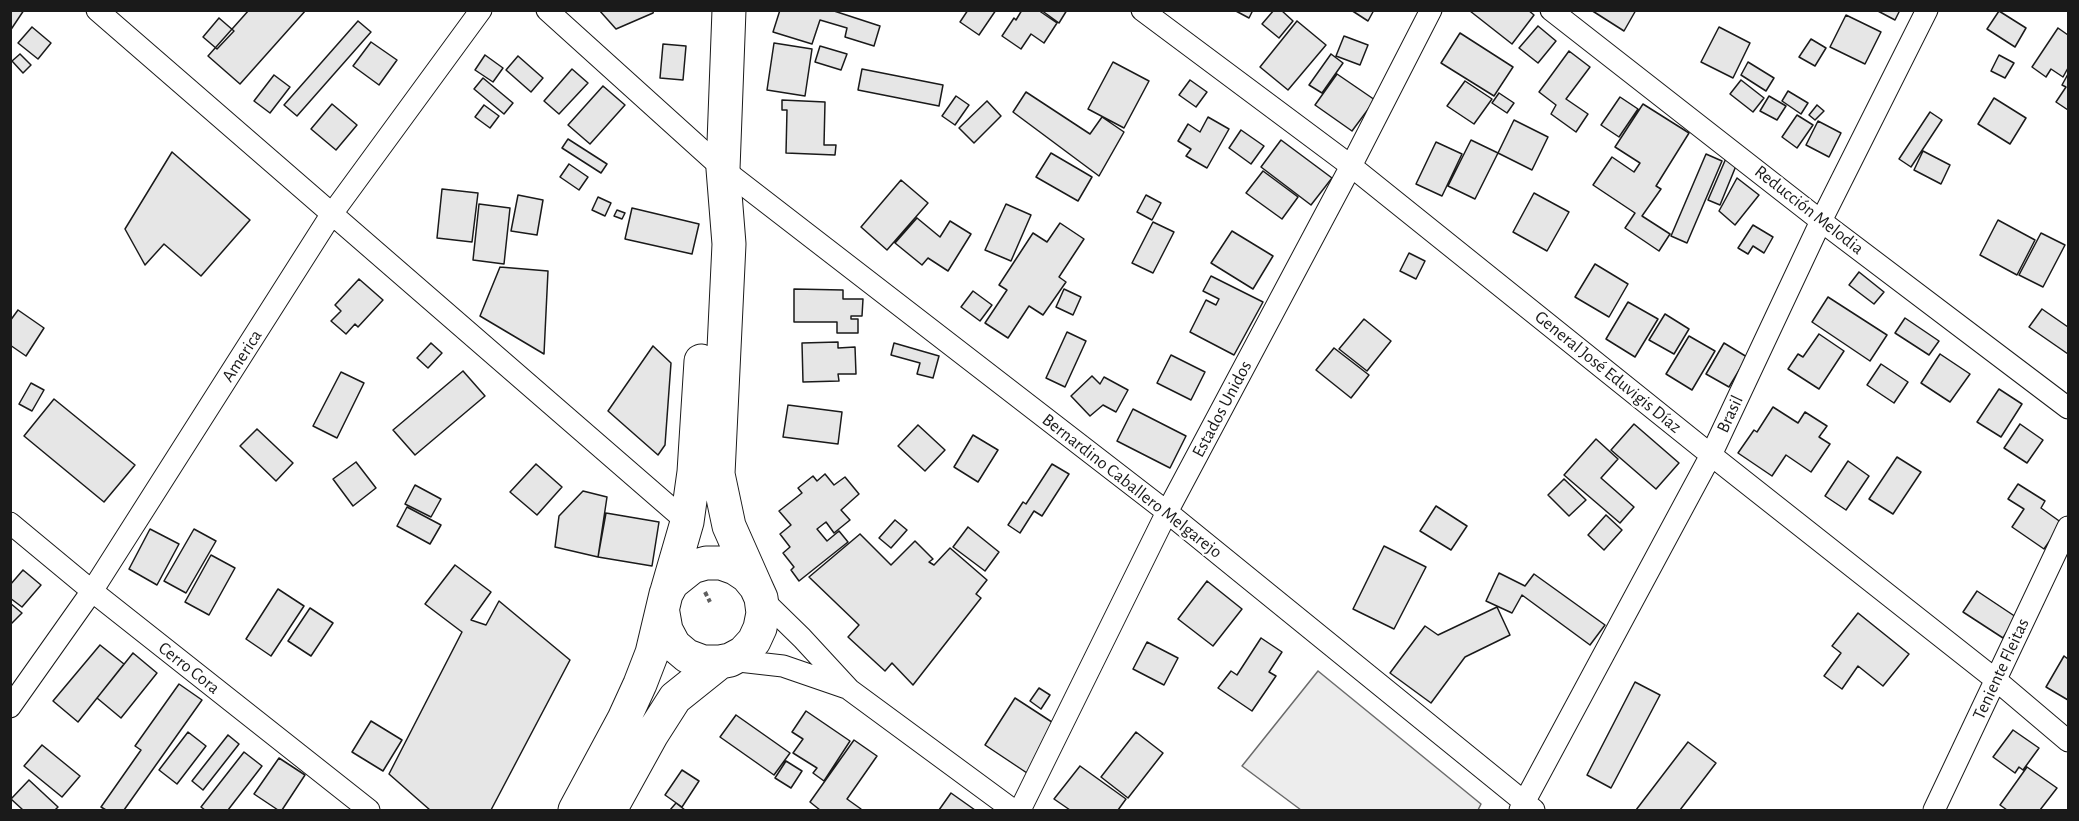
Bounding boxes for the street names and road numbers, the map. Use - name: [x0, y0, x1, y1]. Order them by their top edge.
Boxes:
- street label: Reducción Melodia: [1750, 161, 1868, 259]
- street label: General José Eduvigis Díaz: [1530, 306, 1686, 438]
- street label: America: [217, 326, 267, 386]
- street label: Estados Unidos: [1187, 357, 1257, 461]
- street label: Brasil: [1712, 392, 1748, 436]
- street label: Bernardino Caballero Melgarejo: [1038, 409, 1226, 563]
- street label: Teniente Fleitas: [1968, 615, 2034, 723]
- street label: Cerro Cora: [154, 637, 224, 699]

